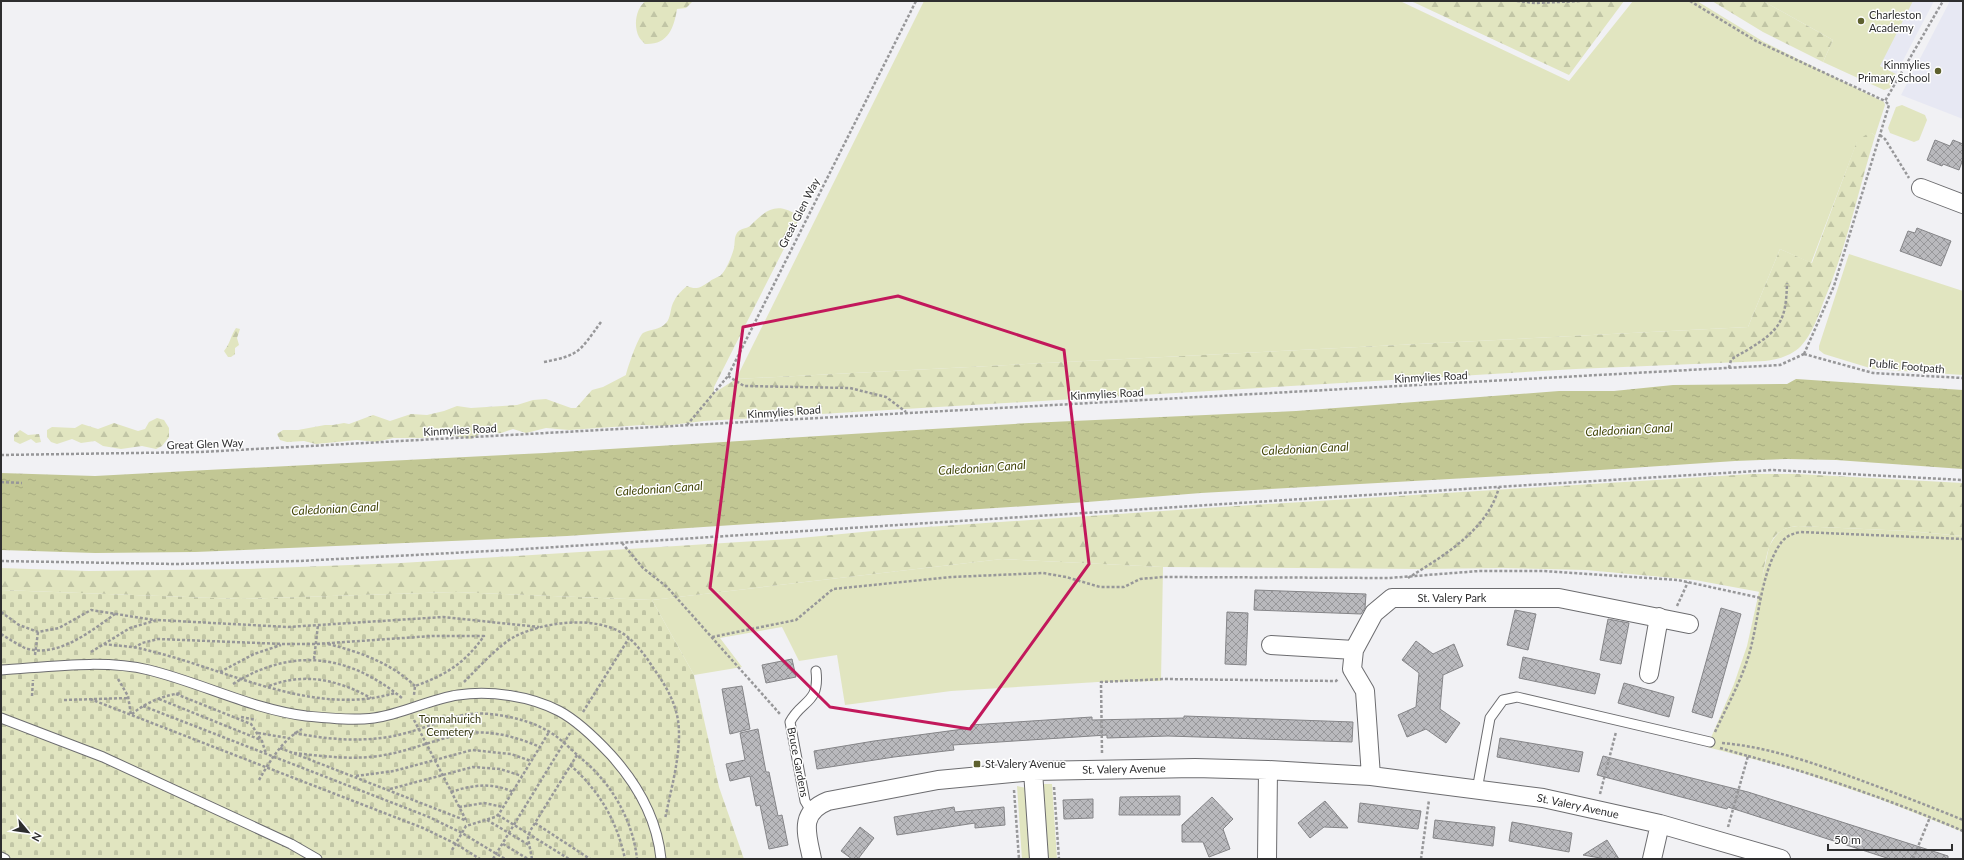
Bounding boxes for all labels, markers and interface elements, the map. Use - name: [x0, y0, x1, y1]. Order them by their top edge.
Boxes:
- place label: Charleston Academy: [1869, 8, 1921, 34]
- marker: Charleston Academy: [1856, 16, 1866, 26]
- place label: Kinmylies Primary School: [1858, 58, 1930, 84]
- marker: Kinmylies Primary School: [1933, 66, 1943, 76]
- street label: Great Glen Way: [775, 175, 822, 250]
- street label: Public Footpath: [1869, 356, 1945, 375]
- street label: Kinmylies Road: [1394, 368, 1468, 385]
- street label: Kinmylies Road: [1070, 385, 1144, 402]
- street label: Kinmylies Road: [747, 402, 821, 421]
- water label: Caledonian Canal: [1585, 420, 1673, 439]
- street label: Kinmylies Road: [423, 421, 497, 438]
- street label: Great Glen Way: [166, 436, 244, 451]
- water label: Caledonian Canal: [1261, 439, 1349, 458]
- water label: Caledonian Canal: [938, 457, 1027, 478]
- water label: Caledonian Canal: [615, 478, 704, 499]
- water label: Caledonian Canal: [291, 499, 379, 518]
- street label: St. Valery Park: [1418, 591, 1487, 604]
- park label: Tomnahurich Cemetery: [419, 712, 481, 738]
- street label: Bruce Gardens: [785, 726, 812, 798]
- place label: St Valery Avenue: [985, 757, 1066, 770]
- marker: St Valery Avenue: [972, 759, 982, 769]
- street label: St. Valery Avenue: [1082, 761, 1166, 776]
- street label: St. Valery Avenue: [1536, 790, 1620, 821]
- north arrow: [8, 812, 48, 852]
- scale bar: [1828, 826, 1952, 852]
- text: N: [29, 830, 45, 844]
- text: 50 m: [1834, 832, 1861, 847]

